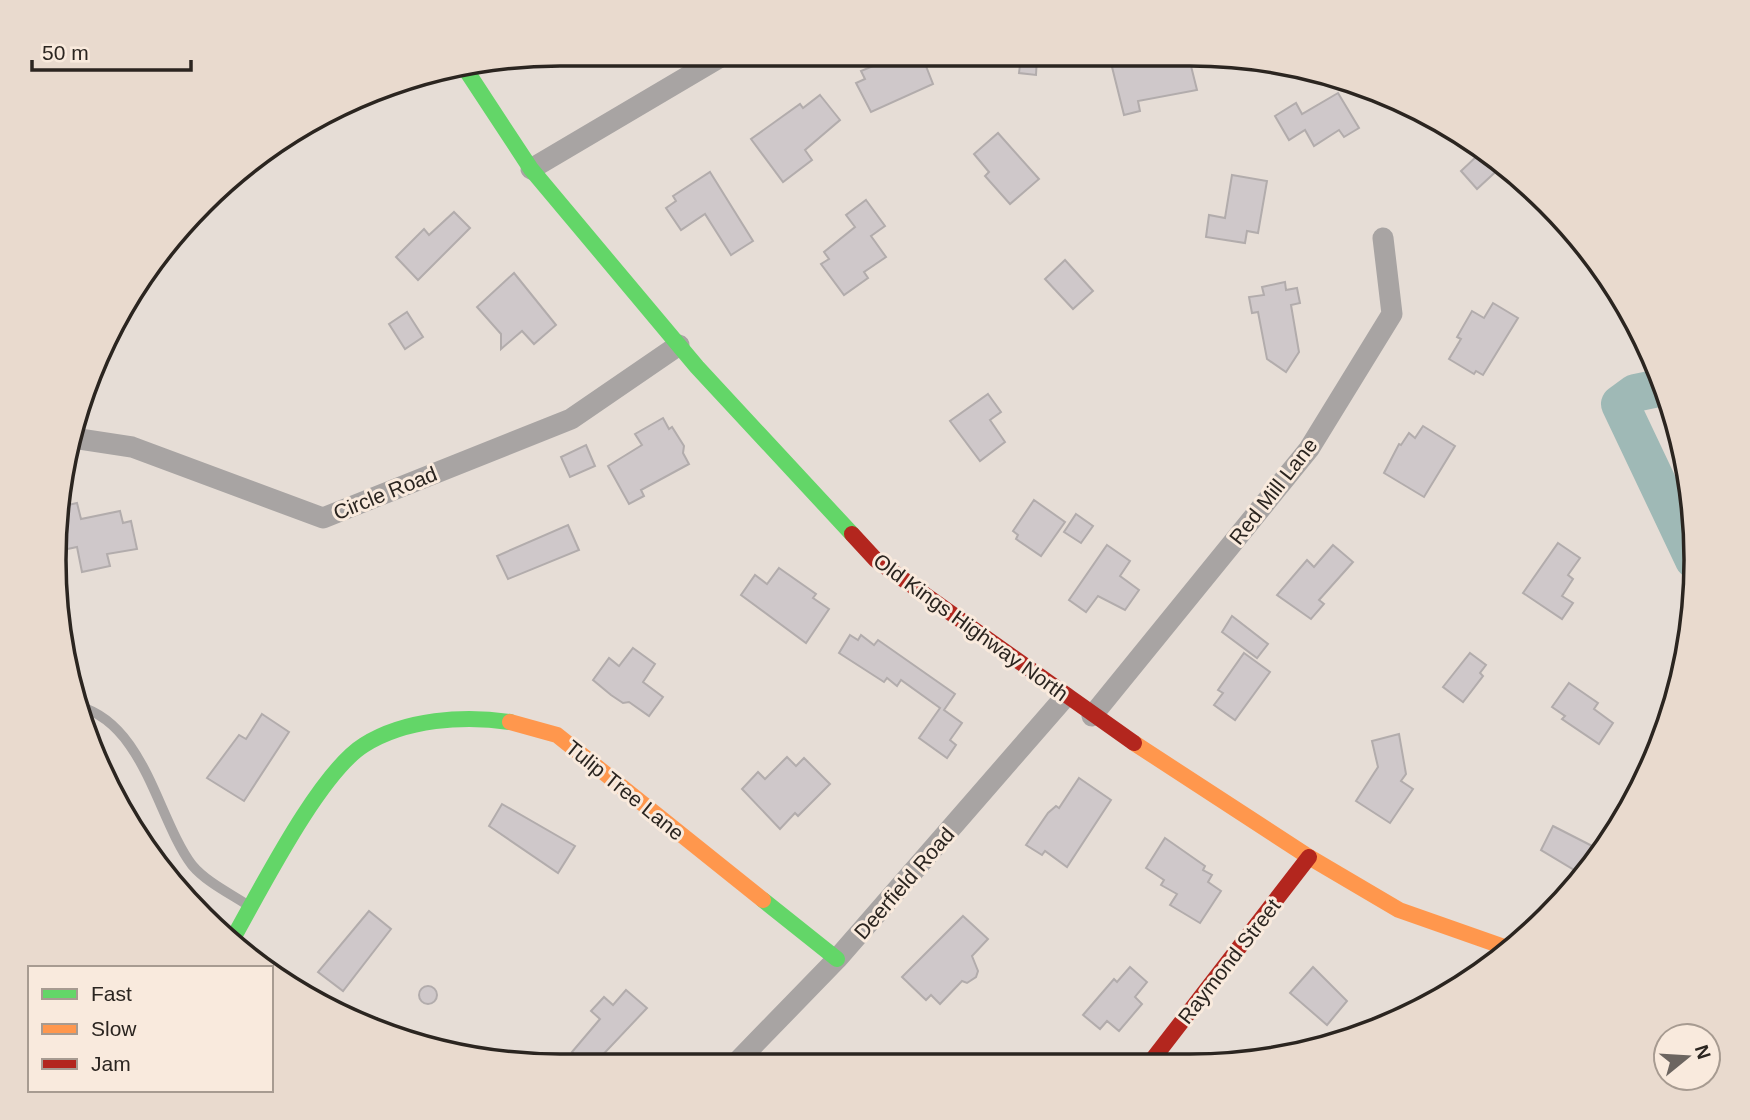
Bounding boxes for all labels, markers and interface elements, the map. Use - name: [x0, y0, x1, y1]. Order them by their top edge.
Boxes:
- scale bar: [32, 28, 191, 72]
- text: 50 m: [42, 41, 89, 64]
- street label: Red Mill Lane: [1224, 433, 1322, 549]
- street label: Circle Road: [330, 462, 440, 524]
- street label: Old Kings Highway North: [869, 549, 1073, 705]
- street label: Tulip Tree Lane: [561, 735, 689, 845]
- street label: Deerfield Road: [849, 823, 959, 943]
- street label: Raymond Street: [1173, 894, 1285, 1028]
- legend: [28, 966, 273, 1092]
- text: Fast: [91, 982, 132, 1005]
- text: Slow: [91, 1017, 137, 1040]
- north arrow: [1652, 1022, 1722, 1092]
- text: N: [1691, 1042, 1715, 1062]
- text: Jam: [91, 1052, 131, 1075]

